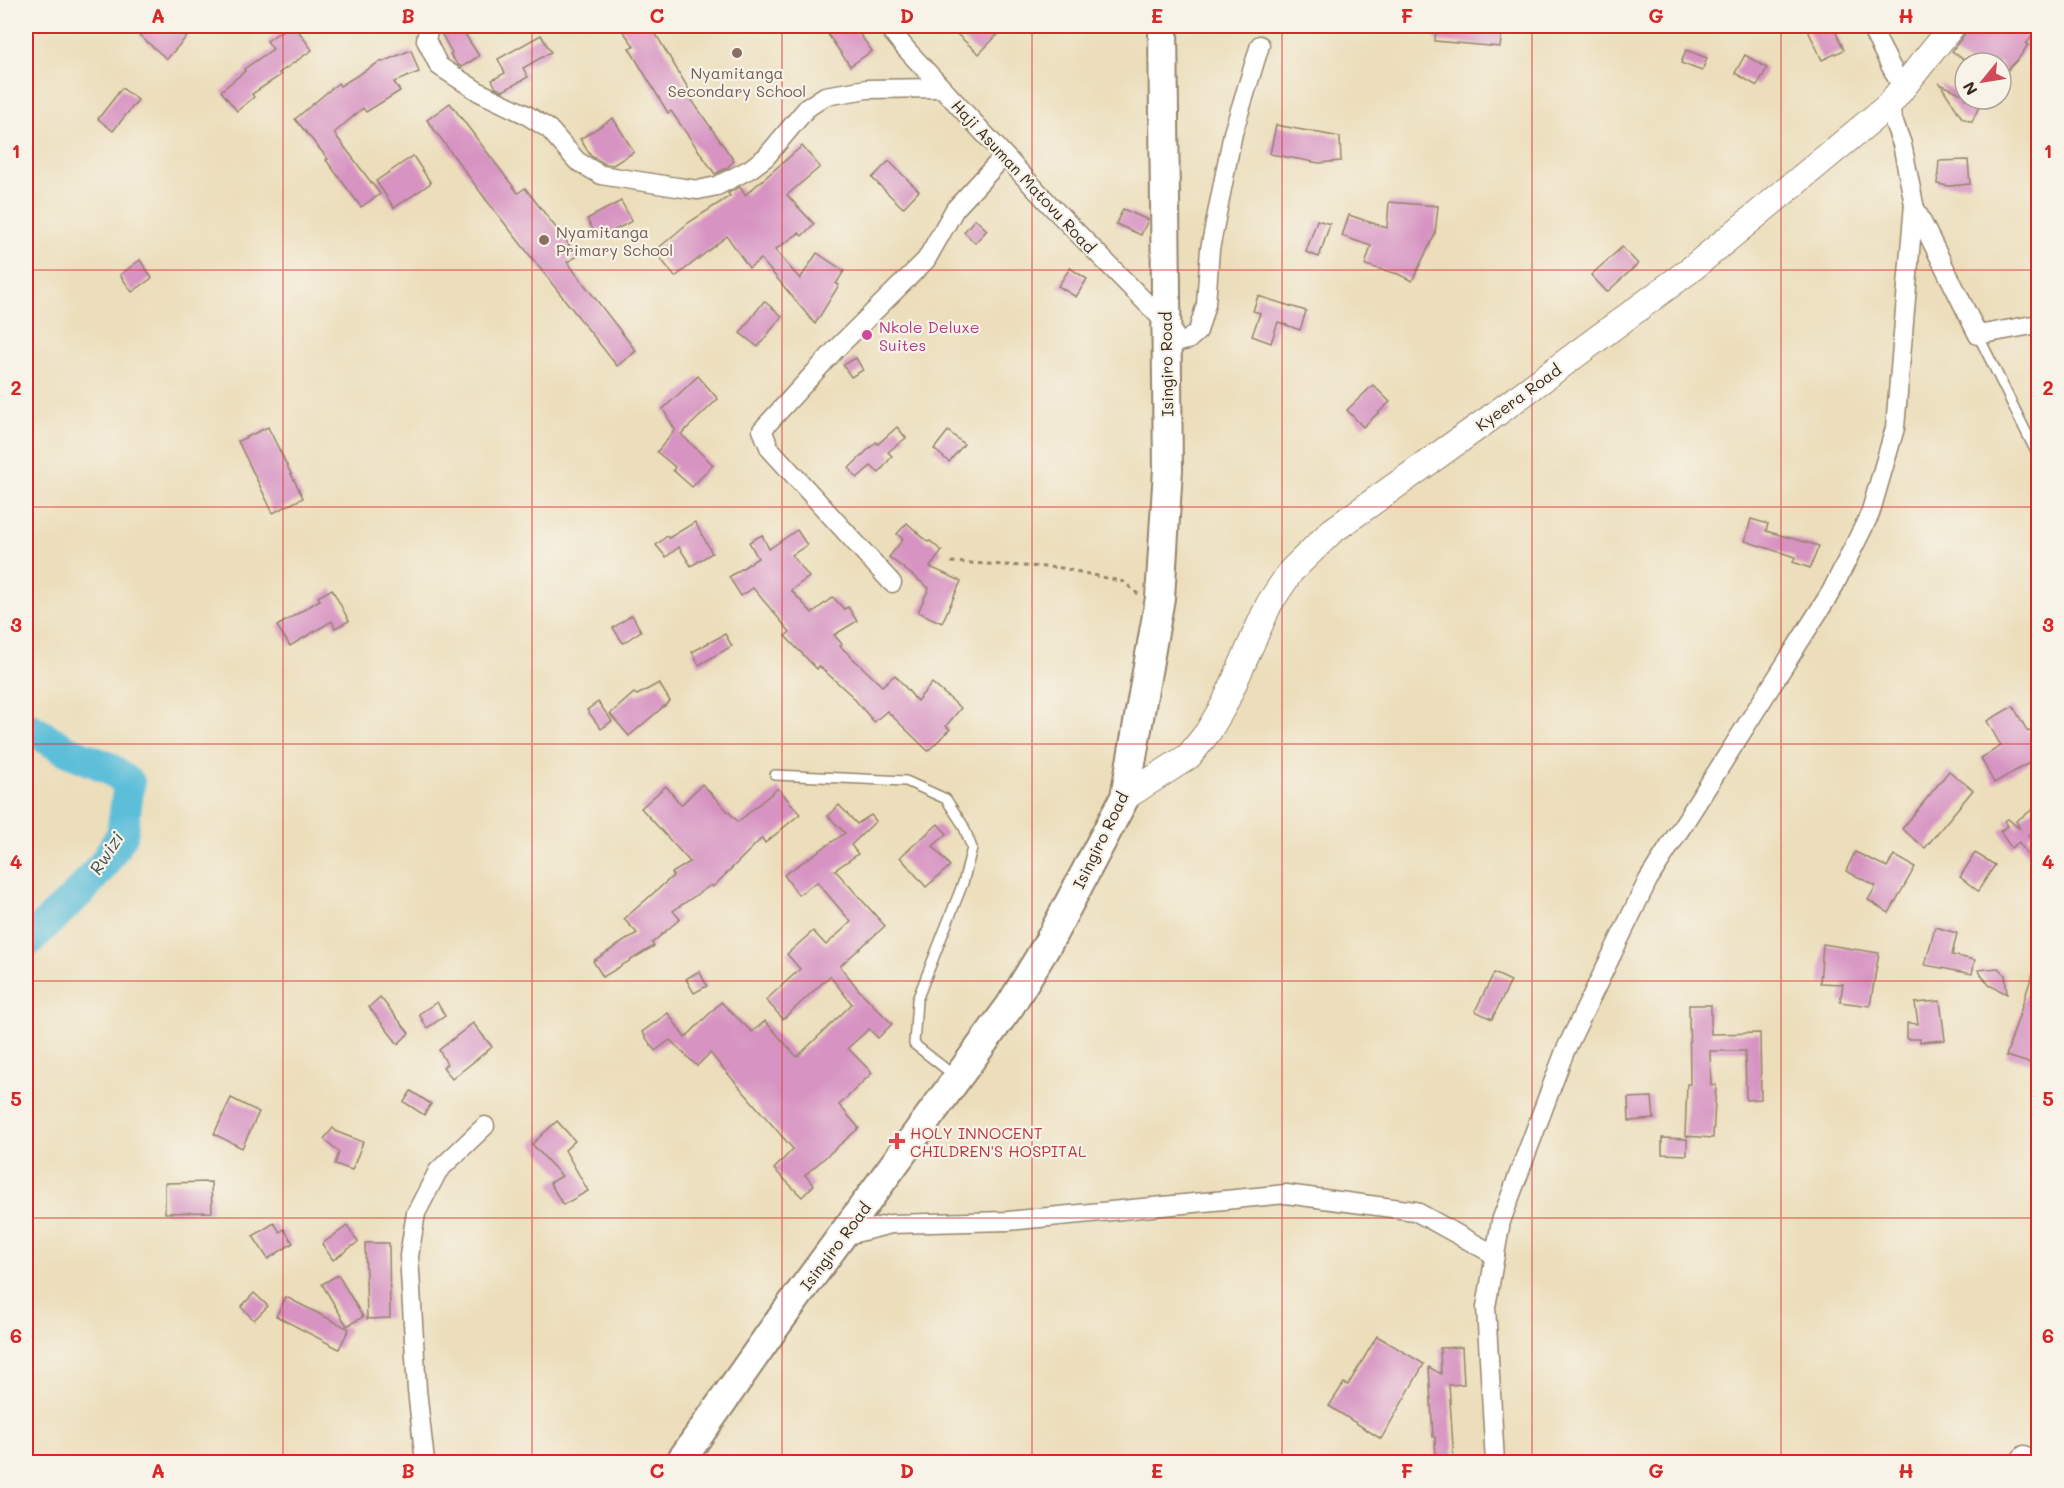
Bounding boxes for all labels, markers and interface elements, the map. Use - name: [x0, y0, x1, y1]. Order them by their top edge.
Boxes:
- text: A: [151, 2, 165, 28]
- text: B: [401, 2, 415, 28]
- text: C: [650, 2, 665, 28]
- text: D: [900, 2, 914, 28]
- text: E: [1151, 2, 1163, 28]
- text: F: [1401, 2, 1414, 28]
- text: G: [1648, 2, 1664, 28]
- text: H: [1898, 2, 1914, 28]
- marker: Nyamitanga Secondary School: [730, 46, 744, 60]
- north arrow: [1953, 51, 2013, 111]
- place label: Nyamitanga Secondary School: [668, 62, 806, 101]
- text: N: [1957, 78, 1982, 99]
- street label: Haji Asuman Matovu Road: [947, 95, 1101, 257]
- text: 1: [12, 137, 20, 163]
- text: 1: [2044, 137, 2052, 163]
- place label: Nyamitanga Primary School: [556, 221, 673, 260]
- marker: Nyamitanga Primary School: [537, 233, 551, 247]
- street label: Isingiro Road: [1155, 311, 1177, 417]
- place label: Nkole Deluxe Suites: [879, 316, 980, 355]
- marker: Nkole Deluxe Suites: [860, 328, 874, 342]
- street label: Kyeera Road: [1471, 359, 1565, 435]
- text: 2: [10, 374, 22, 400]
- text: 2: [2042, 374, 2054, 400]
- text: 3: [10, 611, 22, 637]
- text: 3: [2042, 611, 2054, 637]
- street label: Isingiro Road: [1068, 788, 1132, 892]
- water label: Rwizi: [83, 827, 129, 879]
- text: 4: [10, 848, 23, 874]
- text: 4: [2042, 848, 2055, 874]
- text: 5: [10, 1085, 22, 1111]
- text: 5: [2042, 1085, 2054, 1111]
- place label: HOLY INNOCENT CHILDREN'S HOSPITAL: [910, 1122, 1087, 1161]
- marker: HOLY INNOCENT CHILDREN'S HOSPITAL: [888, 1132, 906, 1150]
- street label: Isingiro Road: [795, 1198, 875, 1294]
- text: 6: [10, 1322, 22, 1348]
- text: 6: [2042, 1322, 2054, 1348]
- text: A: [151, 1457, 165, 1483]
- text: B: [401, 1457, 415, 1483]
- text: C: [650, 1457, 665, 1483]
- text: D: [900, 1457, 914, 1483]
- text: E: [1151, 1457, 1163, 1483]
- text: F: [1401, 1457, 1414, 1483]
- text: G: [1648, 1457, 1664, 1483]
- text: H: [1898, 1457, 1914, 1483]

